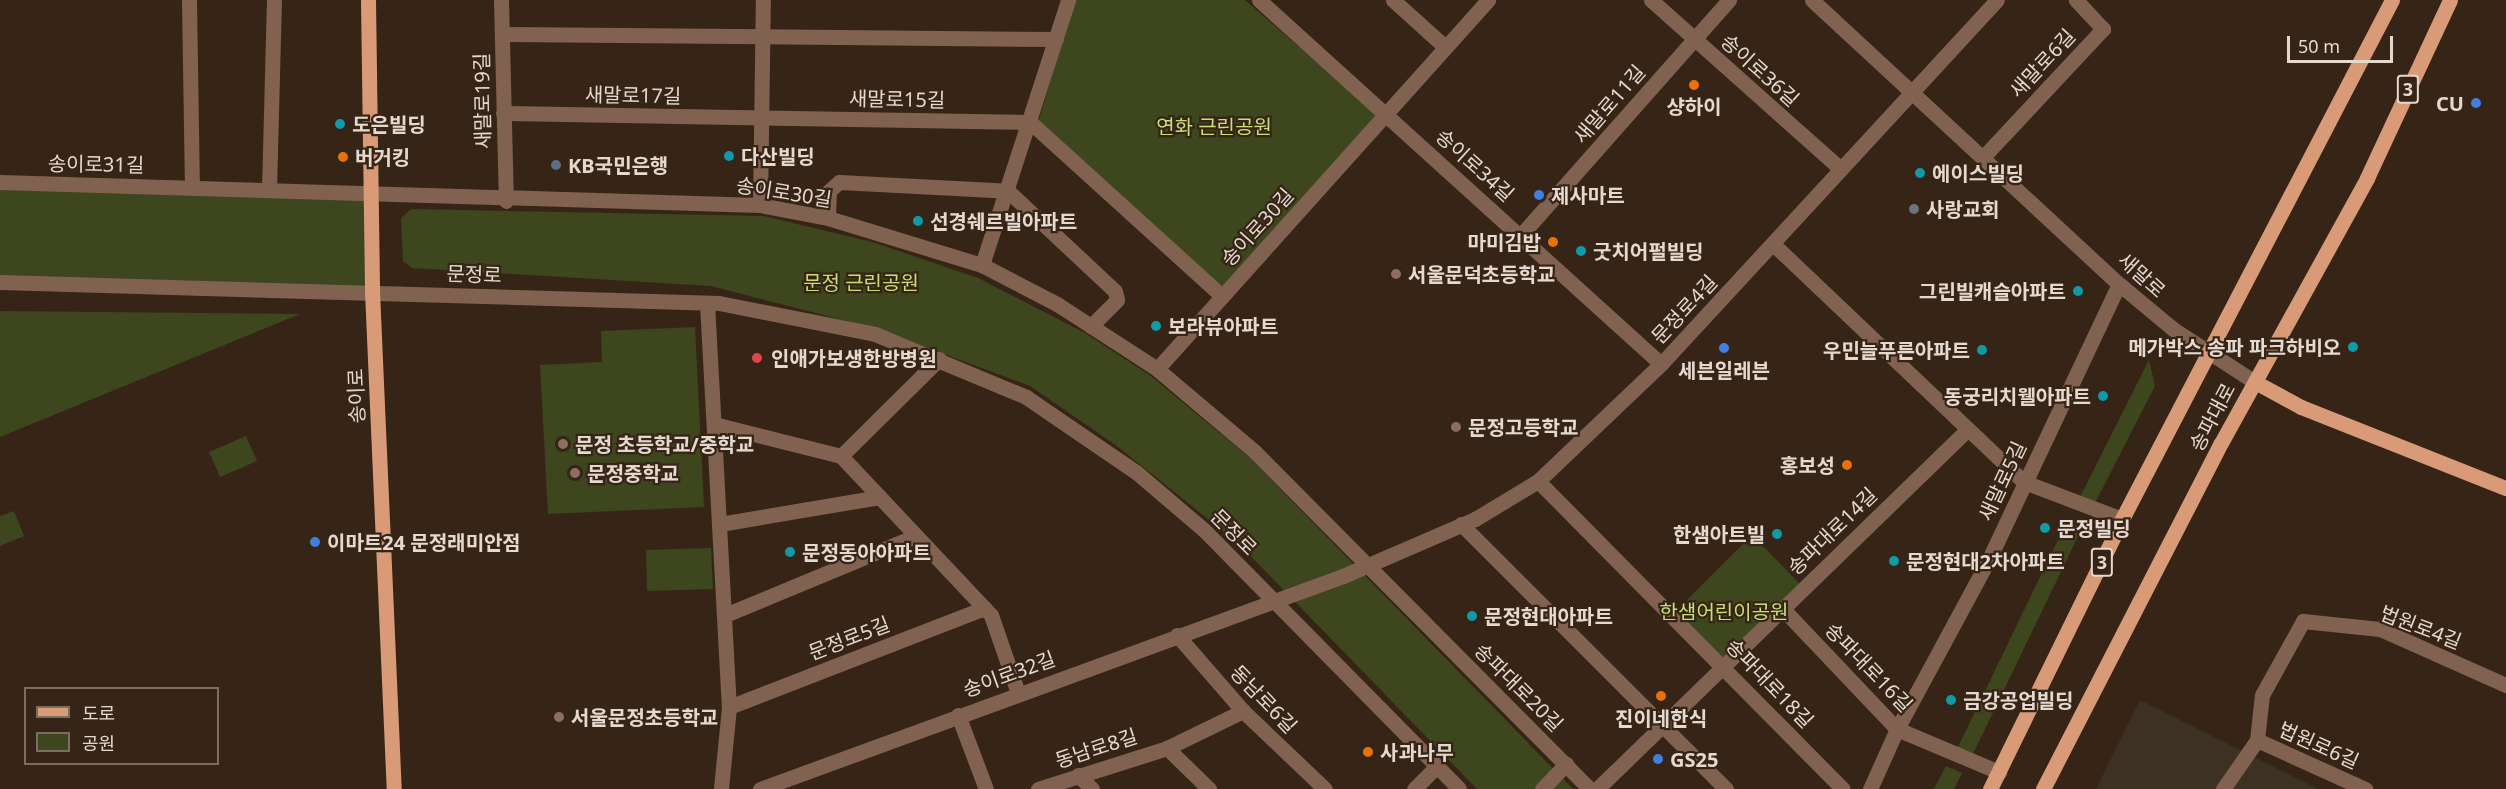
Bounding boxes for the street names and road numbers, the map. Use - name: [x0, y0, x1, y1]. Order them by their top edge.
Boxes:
- street label: 새말로6길: [2004, 24, 2080, 102]
- street label: 송이로36길: [1716, 29, 1804, 111]
- street label: 새말로19길: [469, 53, 495, 149]
- street label: 새말로11길: [1568, 60, 1650, 148]
- road number: 3: [2396, 74, 2420, 104]
- street label: 새말로17길: [585, 82, 681, 108]
- street label: 새말로15길: [849, 86, 945, 112]
- street label: 송이로34길: [1431, 124, 1519, 206]
- street label: 송이로31길: [48, 151, 144, 177]
- street label: 송이로30길: [734, 173, 834, 211]
- street label: 송이로30길: [1216, 183, 1298, 271]
- street label: 새말로: [2113, 248, 2171, 302]
- street label: 문정로: [446, 261, 502, 287]
- street label: 문정로4길: [1646, 270, 1722, 348]
- street label: 송이로: [343, 368, 369, 424]
- street label: 송파대로: [2184, 379, 2240, 455]
- street label: 새말로5길: [1973, 437, 2031, 525]
- street label: 송파대로14길: [1782, 482, 1882, 580]
- street label: 문정로: [1206, 504, 1262, 560]
- road number: 3: [2090, 547, 2114, 577]
- street label: 법원로4길: [2377, 601, 2465, 653]
- street label: 문정로5길: [805, 612, 893, 664]
- street label: 송파대로16길: [1820, 617, 1918, 717]
- street label: 송파대로18길: [1721, 633, 1819, 733]
- street label: 송파대로20길: [1470, 638, 1568, 736]
- street label: 송이로32길: [960, 646, 1058, 702]
- street label: 동남로6길: [1226, 660, 1302, 738]
- street label: 법원로6길: [2275, 717, 2363, 773]
- street label: 동남로8길: [1052, 723, 1140, 773]

